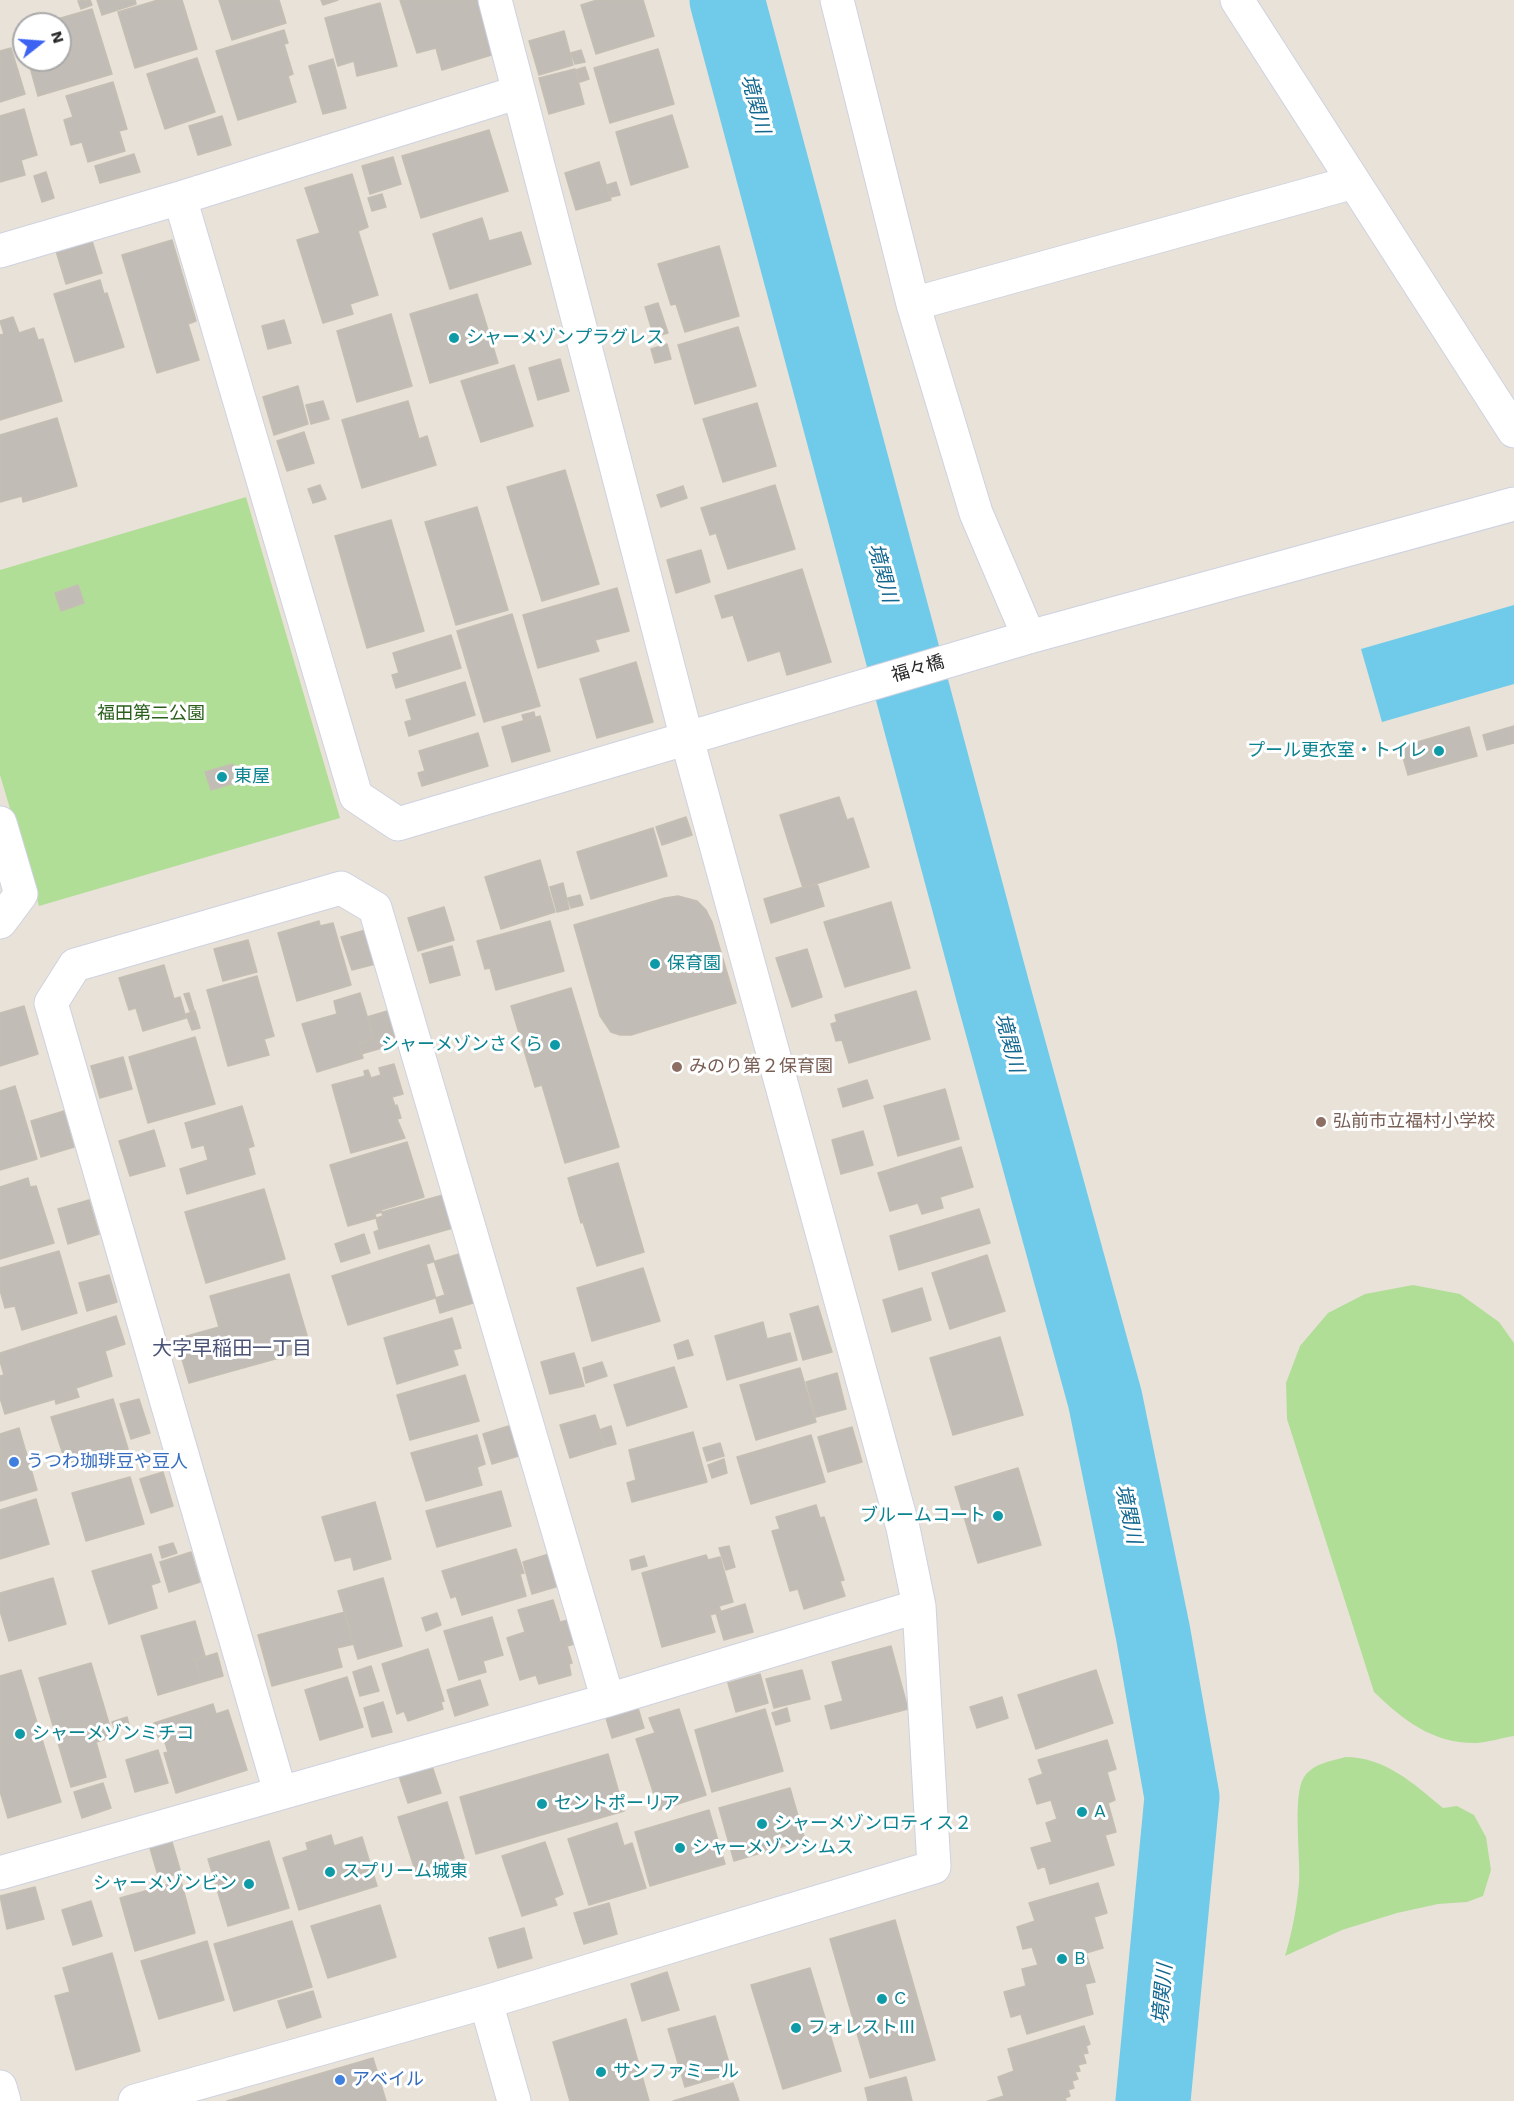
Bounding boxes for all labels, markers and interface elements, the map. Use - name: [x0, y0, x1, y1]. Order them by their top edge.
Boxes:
- north arrow: [12, 12, 72, 72]
- text: N: [47, 29, 69, 46]
- water label: 境関川: [736, 72, 774, 136]
- place label: シャーメゾンプラグレス: [466, 327, 664, 349]
- marker: シャーメゾンプラグレス: [447, 331, 461, 345]
- water label: 境関川: [863, 541, 901, 605]
- street label: 福々橋: [889, 651, 947, 687]
- park label: 福田第二公園: [97, 703, 205, 725]
- place label: プール更衣室・トイレ: [1247, 740, 1427, 762]
- marker: プール更衣室・トイレ: [1432, 744, 1446, 758]
- place label: 東屋: [234, 766, 270, 788]
- marker: 東屋: [215, 770, 229, 784]
- place label: 保育園: [667, 953, 721, 975]
- marker: 保育園: [648, 957, 662, 971]
- water label: 境関川: [990, 1011, 1028, 1075]
- place label: シャーメゾンさくら: [381, 1034, 543, 1056]
- marker: シャーメゾンさくら: [548, 1038, 562, 1052]
- place label: みのり第２保育園: [689, 1056, 833, 1078]
- marker: みのり第２保育園: [670, 1060, 684, 1074]
- place label: 弘前市立福村小学校: [1333, 1111, 1495, 1133]
- marker: 弘前市立福村小学校: [1314, 1115, 1328, 1129]
- district label: 大字早稲田一丁目: [152, 1337, 312, 1361]
- place label: うつわ珈琲豆や豆人: [26, 1451, 188, 1473]
- marker: うつわ珈琲豆や豆人: [7, 1455, 21, 1469]
- water label: 境関川: [1110, 1482, 1146, 1546]
- place label: ブルームコート: [860, 1505, 986, 1527]
- marker: ブルームコート: [991, 1509, 1005, 1523]
- place label: シャーメゾンミチコ: [32, 1723, 194, 1745]
- marker: シャーメゾンミチコ: [13, 1727, 27, 1741]
- place label: セントポーリア: [554, 1793, 680, 1815]
- marker: セントポーリア: [535, 1797, 549, 1811]
- place label: A: [1094, 1801, 1106, 1823]
- marker: A: [1075, 1805, 1089, 1819]
- place label: シャーメゾンロティス２: [774, 1813, 972, 1835]
- marker: シャーメゾンロティス２: [755, 1817, 769, 1831]
- place label: シャーメゾンシムス: [692, 1837, 854, 1859]
- marker: シャーメゾンシムス: [673, 1841, 687, 1855]
- place label: スプリーム城東: [342, 1861, 468, 1883]
- marker: スプリーム城東: [323, 1865, 337, 1879]
- place label: シャーメゾンビン: [93, 1873, 237, 1895]
- marker: シャーメゾンビン: [242, 1877, 256, 1891]
- place label: B: [1074, 1948, 1086, 1970]
- marker: B: [1055, 1952, 1069, 1966]
- water label: 境関川: [1148, 1963, 1178, 2025]
- place label: C: [894, 1988, 906, 2010]
- marker: C: [875, 1992, 889, 2006]
- place label: フォレストⅢ: [808, 2017, 916, 2039]
- marker: フォレストⅢ: [789, 2021, 803, 2035]
- place label: サンファミール: [613, 2061, 739, 2083]
- marker: サンファミール: [594, 2065, 608, 2079]
- place label: アベイル: [352, 2069, 424, 2091]
- marker: アベイル: [333, 2073, 347, 2087]

